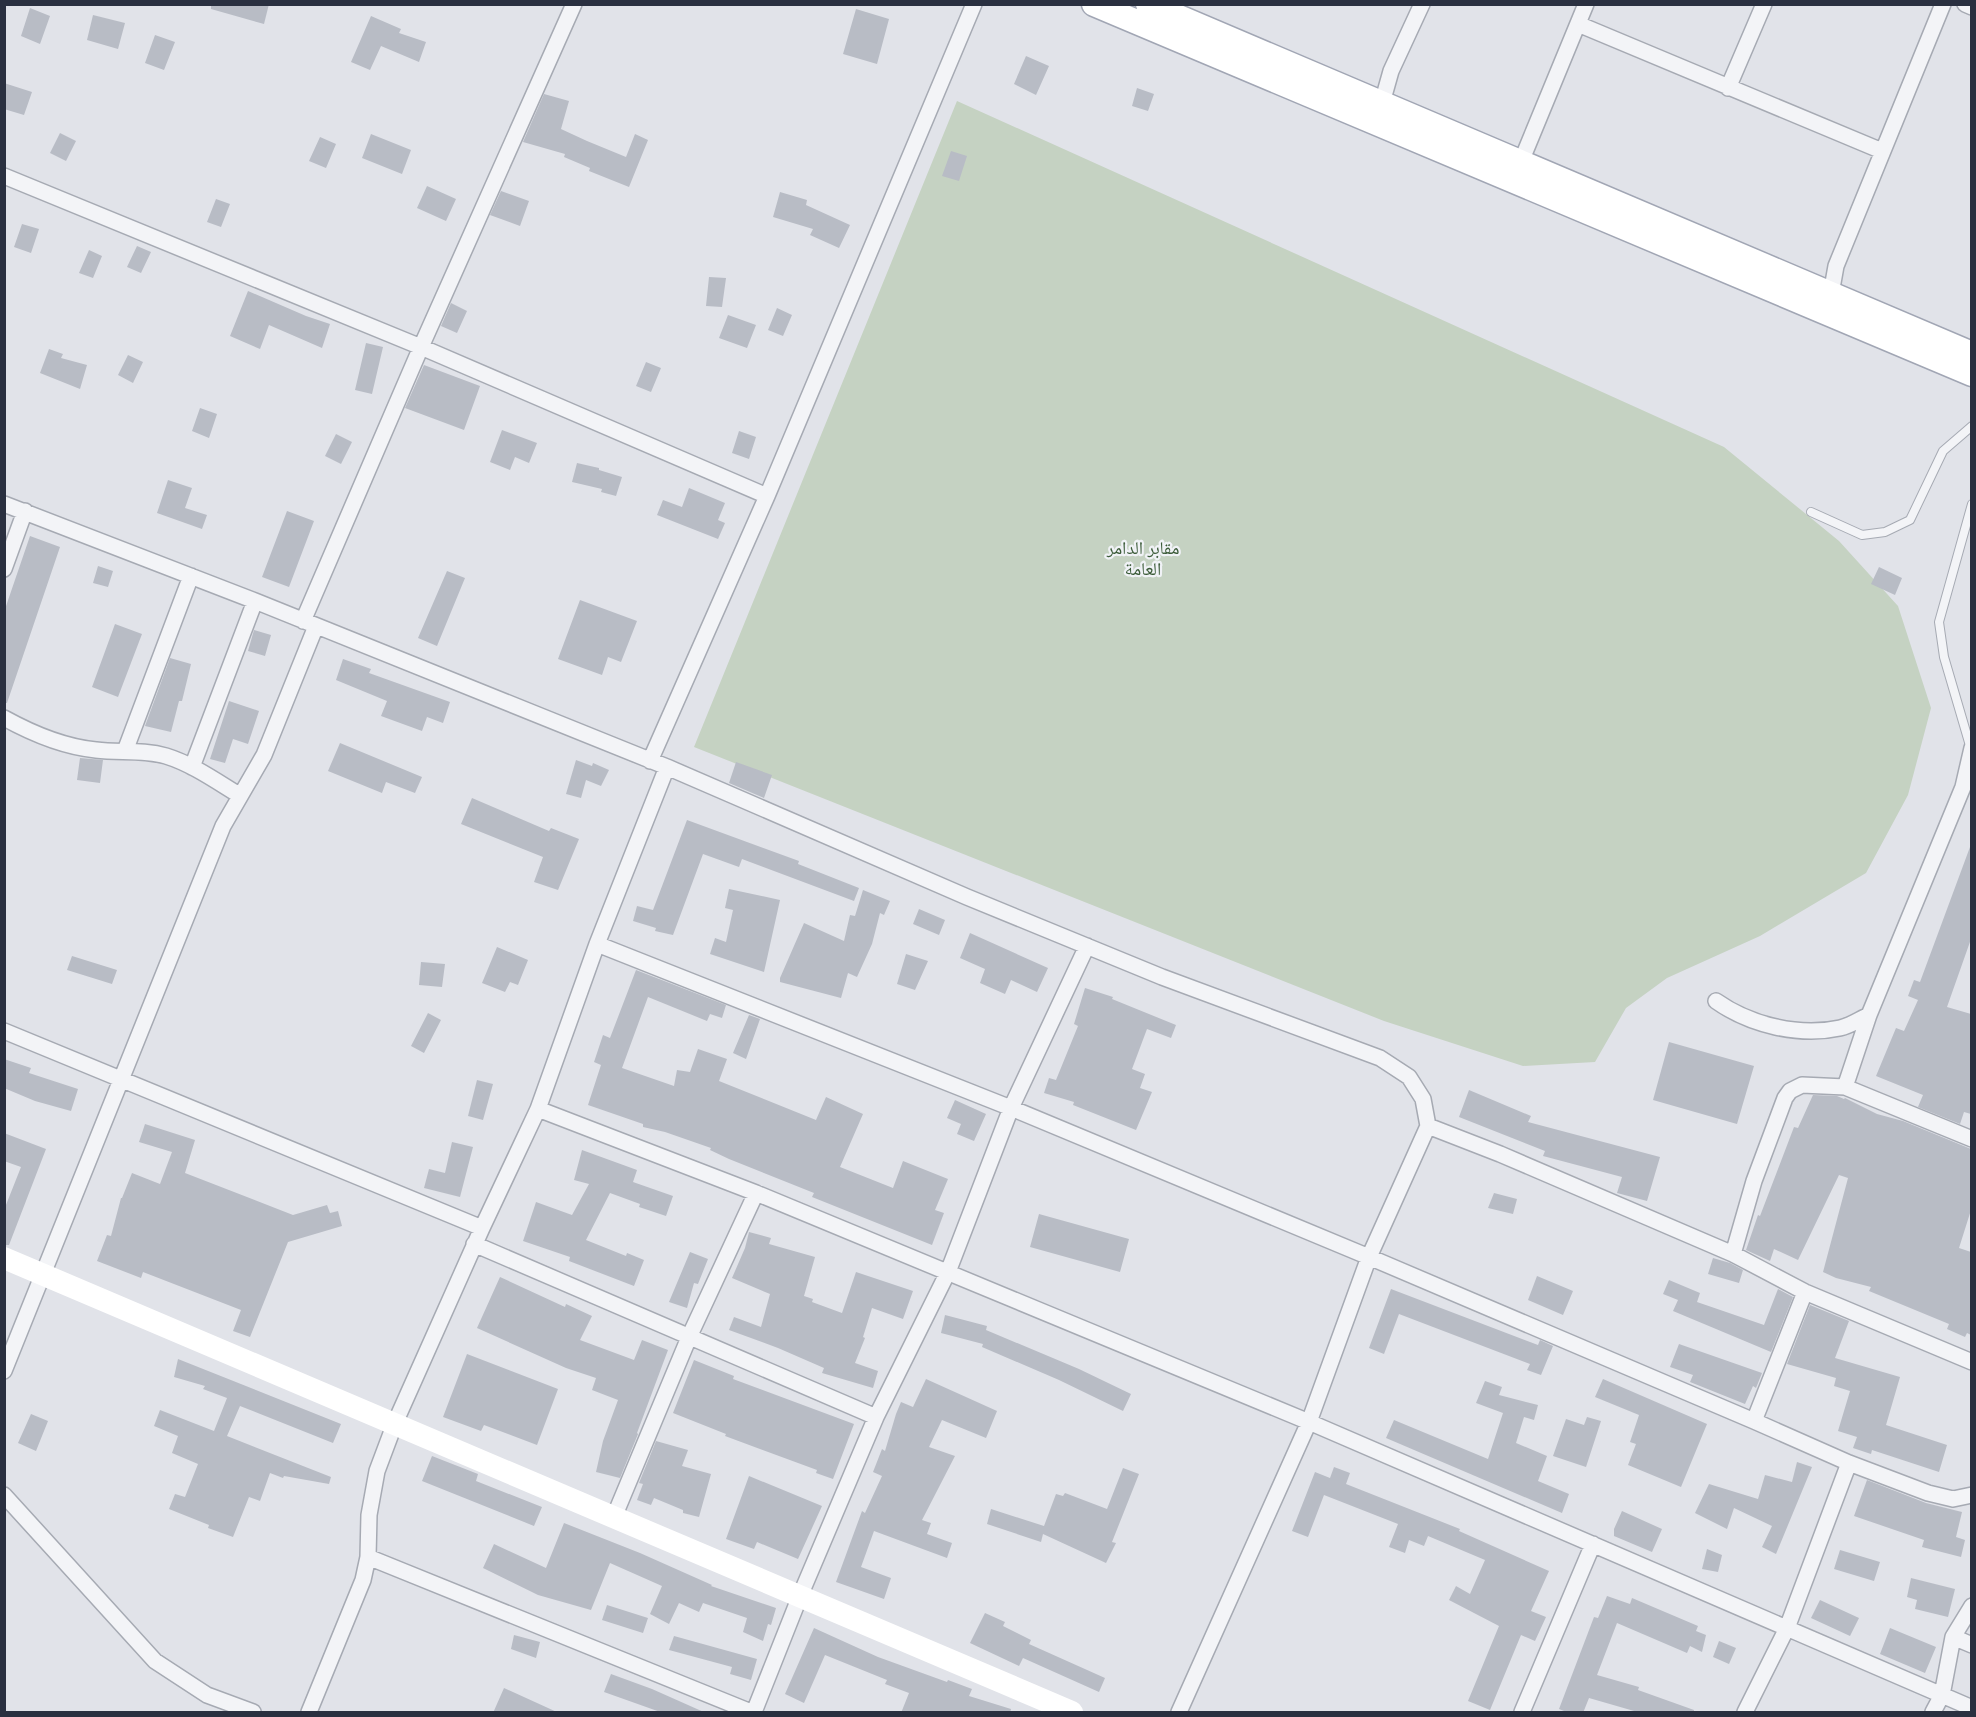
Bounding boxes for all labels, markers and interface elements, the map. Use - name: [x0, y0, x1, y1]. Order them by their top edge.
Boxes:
- park label: مقابر الدامر العامة: [1106, 537, 1179, 579]

